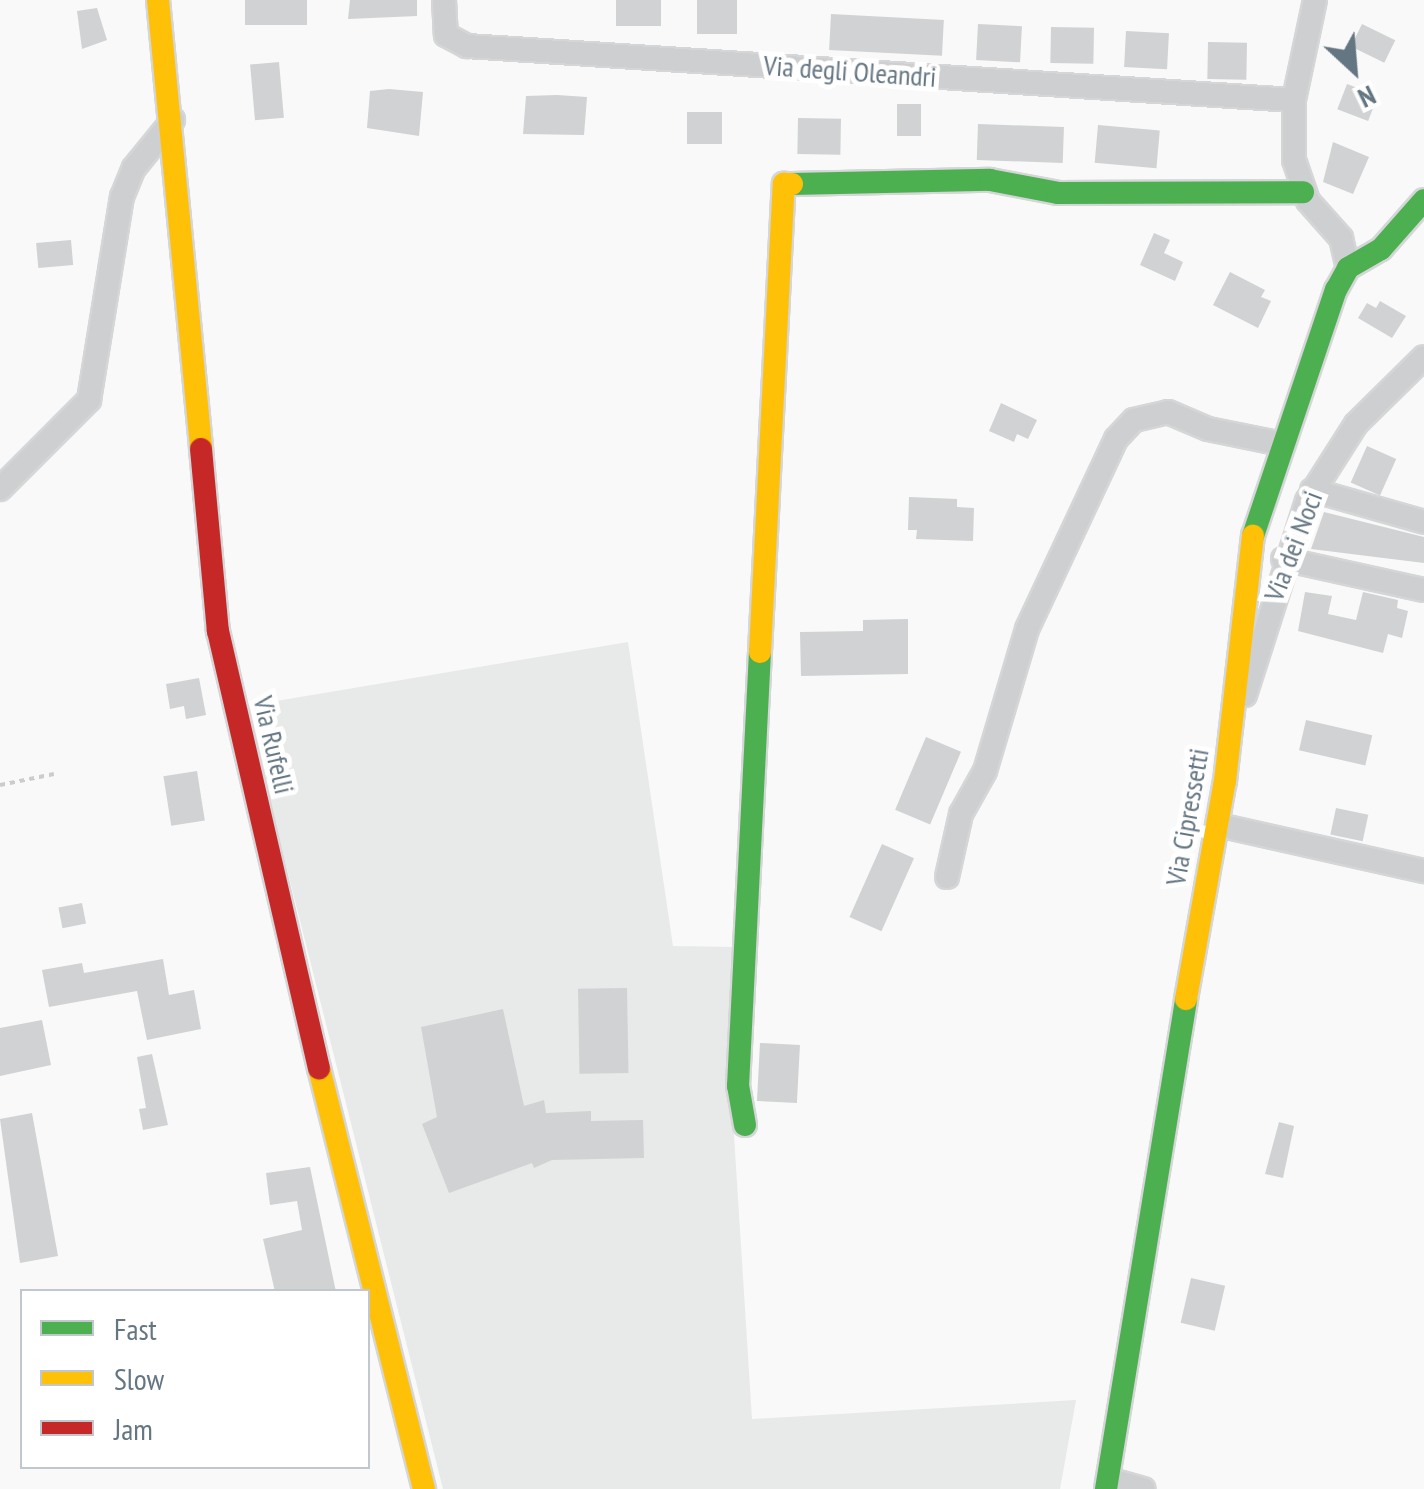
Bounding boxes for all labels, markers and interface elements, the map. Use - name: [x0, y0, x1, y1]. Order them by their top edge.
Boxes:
- north arrow: [1304, 20, 1404, 120]
- street label: Via degli Oleandri: [762, 48, 938, 94]
- text: N: [1352, 77, 1382, 117]
- street label: Via dei Noci: [1257, 486, 1329, 606]
- street label: Via Rufelli: [246, 693, 302, 797]
- street label: Via Cipressetti: [1158, 746, 1216, 888]
- legend: [20, 1289, 370, 1469]
- text: Fast: [114, 1309, 157, 1348]
- text: Slow: [114, 1359, 164, 1398]
- text: Jam: [114, 1409, 153, 1448]

